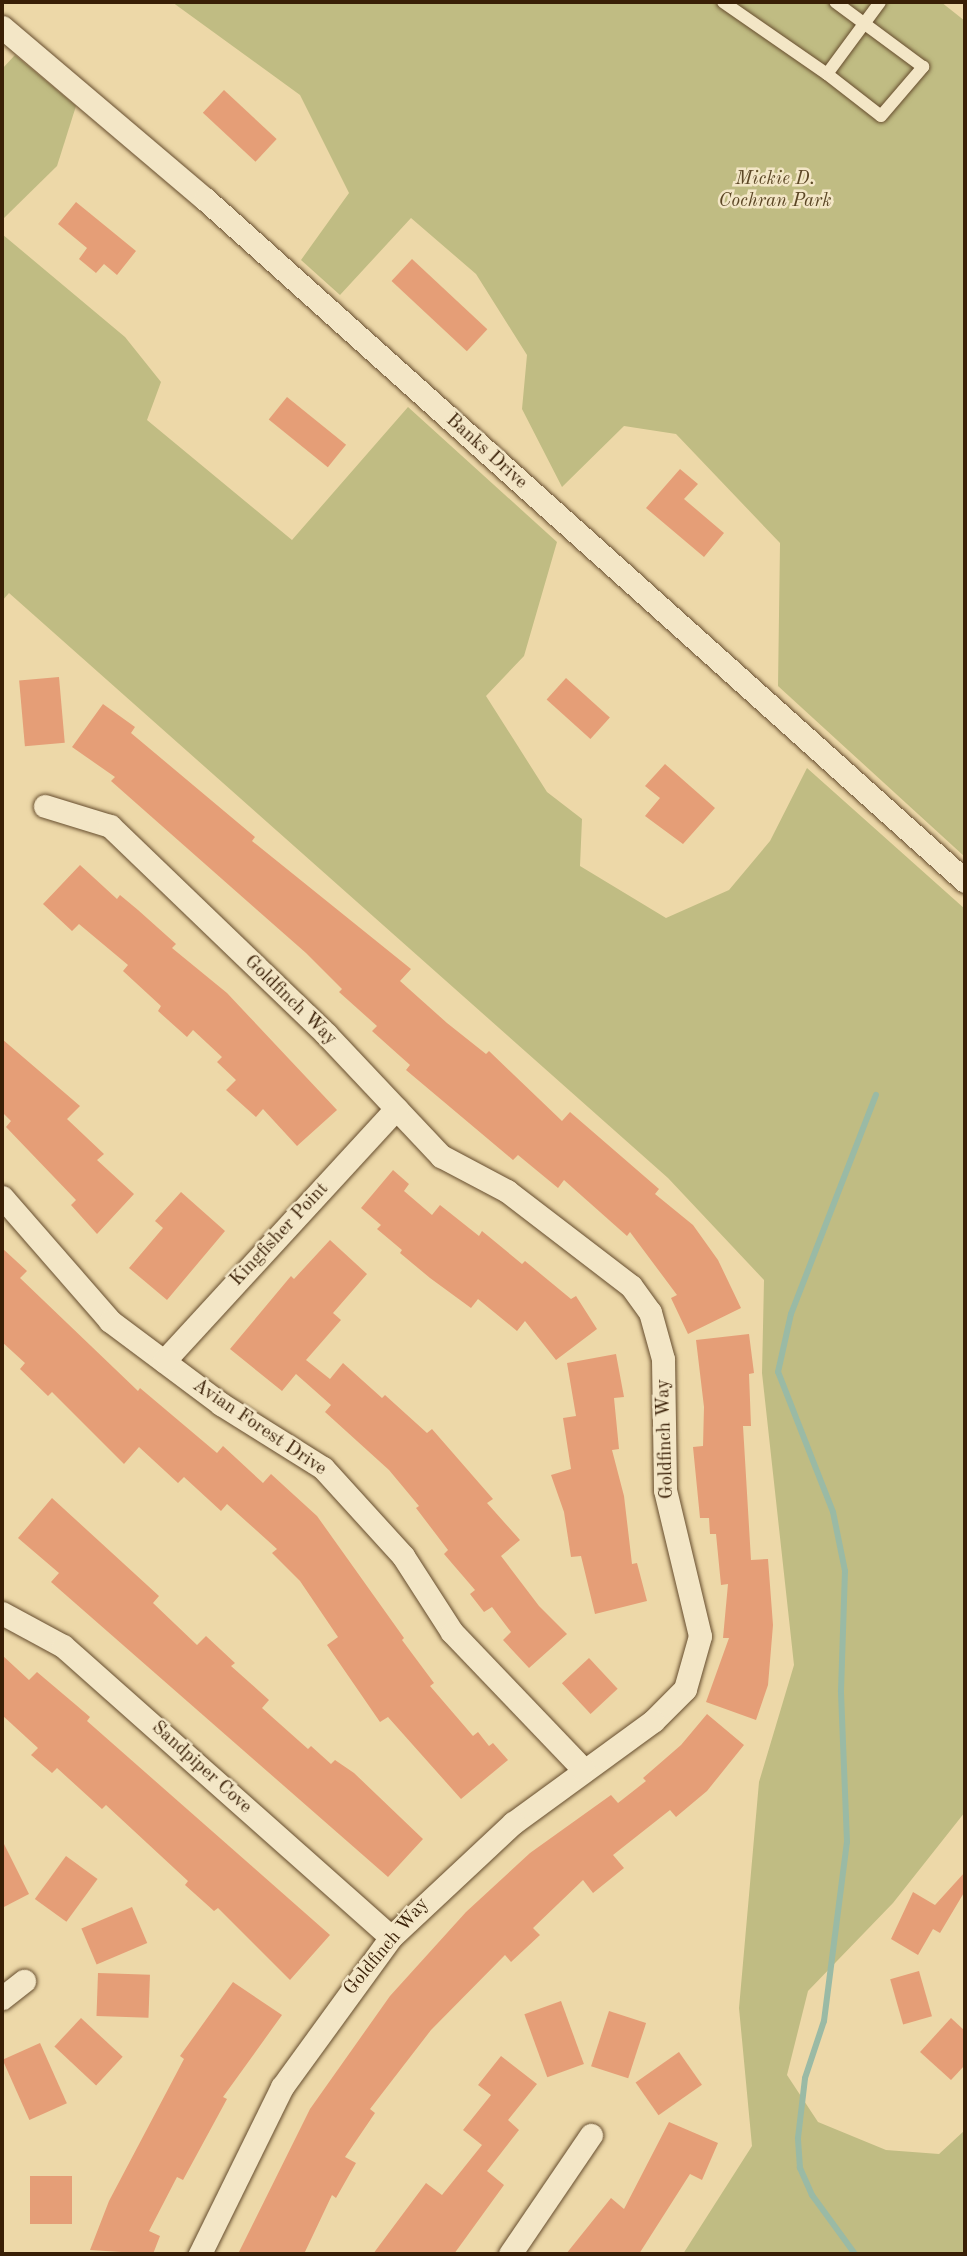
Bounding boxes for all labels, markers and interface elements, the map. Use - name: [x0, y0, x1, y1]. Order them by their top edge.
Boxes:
- park label: Mickie D. Cochran Park: [718, 169, 832, 213]
- street label: Banks Drive: [441, 409, 531, 495]
- street label: Goldfinch Way: [239, 951, 341, 1051]
- street label: Kingfisher Point: [226, 1178, 334, 1292]
- street label: Avian Forest Drive: [188, 1375, 330, 1481]
- street label: Goldfinch Way: [653, 1378, 679, 1500]
- street label: Sandpiper Cove: [146, 1717, 256, 1819]
- street label: Goldfinch Way: [340, 1894, 434, 2000]

